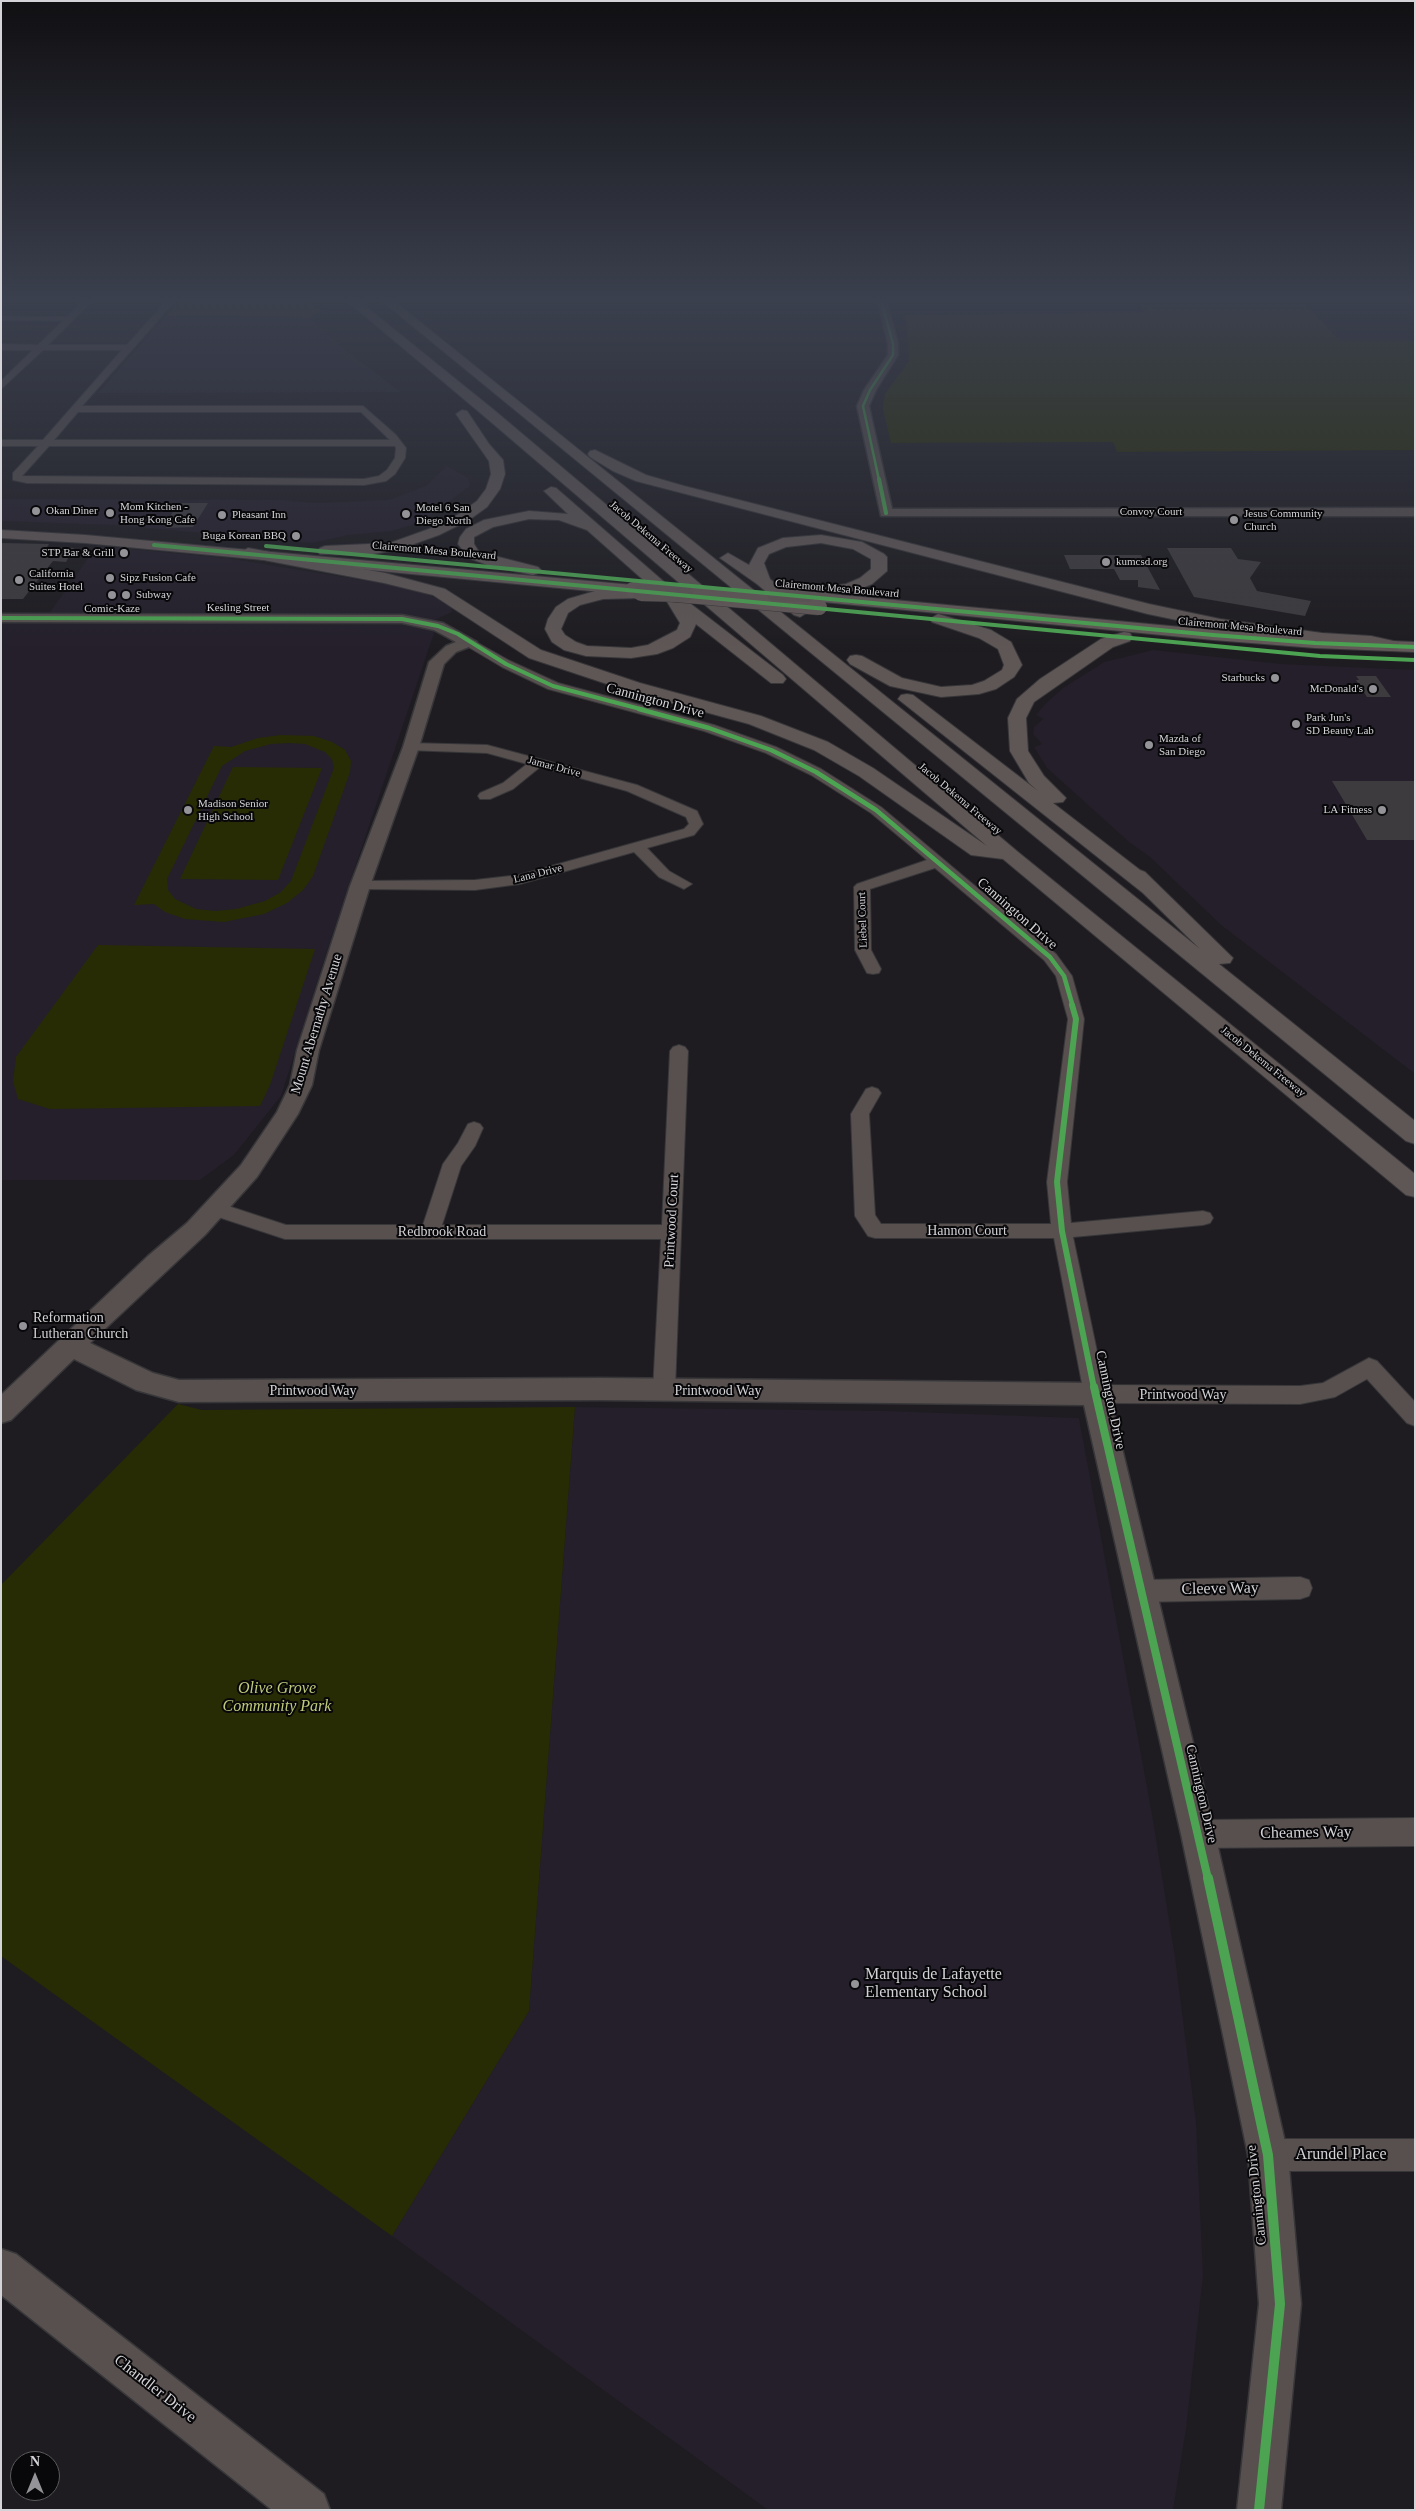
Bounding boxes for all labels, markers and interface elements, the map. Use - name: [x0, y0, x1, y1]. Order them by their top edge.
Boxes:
- street label: Jacob Dekema Freeway: [607, 498, 695, 576]
- place label: Mom Kitchen - Hong Kong Cafe: [120, 500, 195, 526]
- place label: Motel 6 San Diego North: [416, 501, 471, 527]
- place label: Okan Diner: [46, 504, 98, 518]
- marker: Okan Diner: [30, 505, 42, 517]
- street label: Convoy Court: [1120, 505, 1182, 519]
- marker: Mom Kitchen - Hong Kong Cafe: [104, 507, 116, 519]
- place label: Jesus Community Church: [1244, 507, 1323, 533]
- place label: Pleasant Inn: [232, 508, 286, 522]
- marker: Motel 6 San Diego North: [400, 508, 412, 520]
- marker: Pleasant Inn: [216, 509, 228, 521]
- marker: Jesus Community Church: [1228, 514, 1240, 526]
- place label: Buga Korean BBQ: [202, 529, 286, 543]
- marker: Buga Korean BBQ: [290, 530, 302, 542]
- street label: Clairemont Mesa Boulevard: [371, 539, 497, 563]
- place label: STP Bar & Grill: [42, 546, 114, 560]
- marker: STP Bar & Grill: [118, 547, 130, 559]
- place label: kumcsd.org: [1116, 555, 1167, 569]
- marker: kumcsd.org: [1100, 556, 1112, 568]
- place label: California Suites Hotel: [29, 567, 83, 593]
- place label: Sipz Fusion Cafe: [120, 571, 196, 585]
- marker: Sipz Fusion Cafe: [104, 572, 116, 584]
- marker: California Suites Hotel: [13, 574, 25, 586]
- street label: Clairemont Mesa Boulevard: [774, 577, 900, 601]
- place label: Subway: [136, 588, 171, 602]
- marker: Comic-Kaze: [106, 589, 118, 601]
- marker: Subway: [120, 589, 132, 601]
- street label: Kesling Street: [207, 601, 269, 615]
- place label: Comic-Kaze: [84, 602, 140, 616]
- street label: Clairemont Mesa Boulevard: [1177, 615, 1303, 639]
- place label: Starbucks: [1222, 671, 1265, 685]
- marker: Starbucks: [1269, 672, 1281, 684]
- street label: Cannington Drive: [604, 680, 706, 722]
- place label: McDonald's: [1310, 682, 1363, 696]
- marker: McDonald's: [1367, 683, 1379, 695]
- place label: Park Jun's SD Beauty Lab: [1306, 711, 1374, 737]
- marker: Park Jun's SD Beauty Lab: [1290, 718, 1302, 730]
- place label: Mazda of San Diego: [1159, 732, 1205, 758]
- marker: Mazda of San Diego: [1143, 739, 1155, 751]
- street label: Jamar Drive: [526, 754, 582, 780]
- street label: Jacob Dekema Freeway: [916, 760, 1004, 838]
- place label: Madison Senior High School: [198, 797, 268, 823]
- place label: LA Fitness: [1323, 803, 1372, 817]
- marker: Madison Senior High School: [182, 804, 194, 816]
- marker: LA Fitness: [1376, 804, 1388, 816]
- street label: Lana Drive: [512, 862, 564, 886]
- street label: Cannington Drive: [973, 875, 1061, 953]
- street label: Liebel Court: [855, 892, 871, 948]
- street label: Mount Abernathy Avenue: [288, 952, 346, 1096]
- street label: Jacob Dekema Freeway: [1218, 1024, 1308, 1100]
- street label: Printwood Court: [661, 1174, 683, 1268]
- street label: Hannon Court: [927, 1223, 1007, 1239]
- street label: Redbrook Road: [398, 1224, 486, 1240]
- place label: Reformation Lutheran Church: [33, 1310, 128, 1342]
- marker: Reformation Lutheran Church: [17, 1320, 29, 1332]
- street label: Cannington Drive: [1091, 1349, 1129, 1451]
- street label: Printwood Way: [269, 1383, 357, 1399]
- street label: Printwood Way: [674, 1383, 762, 1399]
- street label: Printwood Way: [1139, 1387, 1227, 1403]
- street label: Cleeve Way: [1181, 1579, 1259, 1599]
- park label: Olive Grove Community Park: [223, 1679, 331, 1717]
- street label: Cannington Drive: [1181, 1743, 1221, 1845]
- street label: Cheames Way: [1260, 1823, 1352, 1843]
- place label: Marquis de Lafayette Elementary School: [865, 1965, 1002, 2003]
- marker: Marquis de Lafayette Elementary School: [849, 1978, 861, 1990]
- street label: Cannington Drive: [1243, 2144, 1271, 2246]
- street label: Arundel Place: [1295, 2145, 1387, 2165]
- street label: Chandler Drive: [110, 2351, 200, 2427]
- north arrow: [10, 2451, 60, 2501]
- text: N: [30, 2454, 40, 2469]

